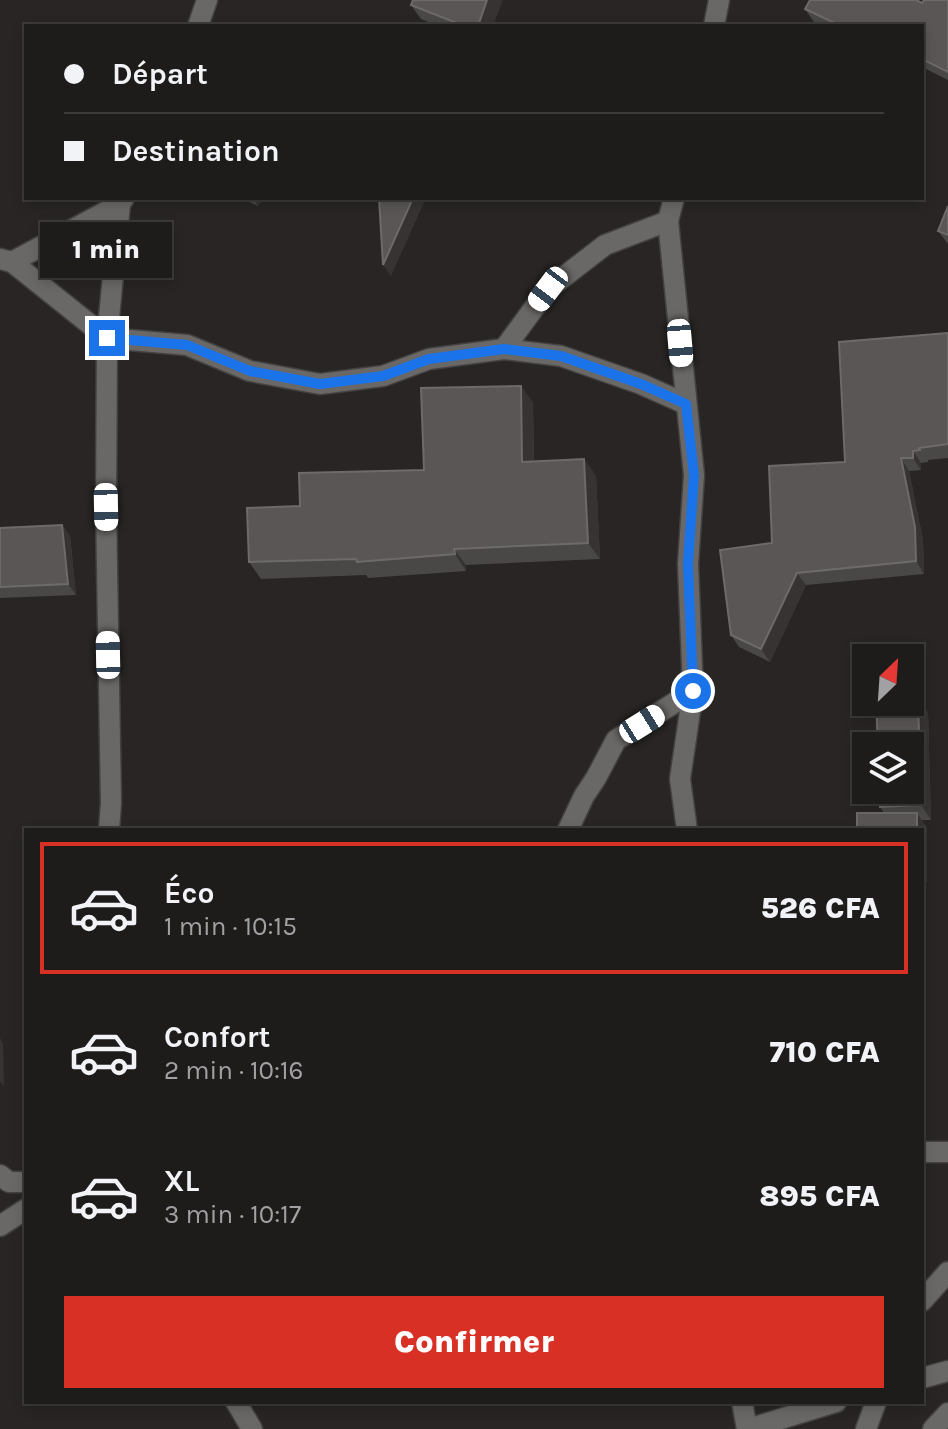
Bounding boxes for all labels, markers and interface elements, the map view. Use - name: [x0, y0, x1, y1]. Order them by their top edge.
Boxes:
- text: Départ: [112, 56, 208, 92]
- text: Destination: [112, 133, 280, 169]
- callout: 1 min: [41, 222, 173, 278]
- text: 1 min: [72, 234, 140, 265]
- car: [524, 263, 572, 315]
- car: [666, 318, 694, 368]
- route end: [89, 320, 125, 356]
- car: [94, 483, 118, 531]
- car: [96, 631, 120, 679]
- north arrow: [852, 644, 924, 716]
- map controls: [852, 644, 924, 804]
- route start: [675, 673, 711, 709]
- car: [615, 701, 669, 747]
- button: layers: [852, 732, 924, 804]
- icon: car: [68, 872, 140, 944]
- text: Éco: [164, 875, 214, 911]
- text: 526 CFA: [761, 890, 880, 926]
- text: 1 min · 10:15: [164, 911, 297, 942]
- icon: car: [68, 1016, 140, 1088]
- text: Confort: [164, 1019, 270, 1055]
- text: 710 CFA: [769, 1034, 880, 1070]
- text: 2 min · 10:16: [164, 1055, 304, 1086]
- icon: car: [68, 1160, 140, 1232]
- text: XL: [164, 1163, 199, 1199]
- text: 895 CFA: [759, 1178, 880, 1214]
- text: 3 min · 10:17: [164, 1199, 301, 1230]
- button: Confirmer: [64, 1296, 884, 1388]

